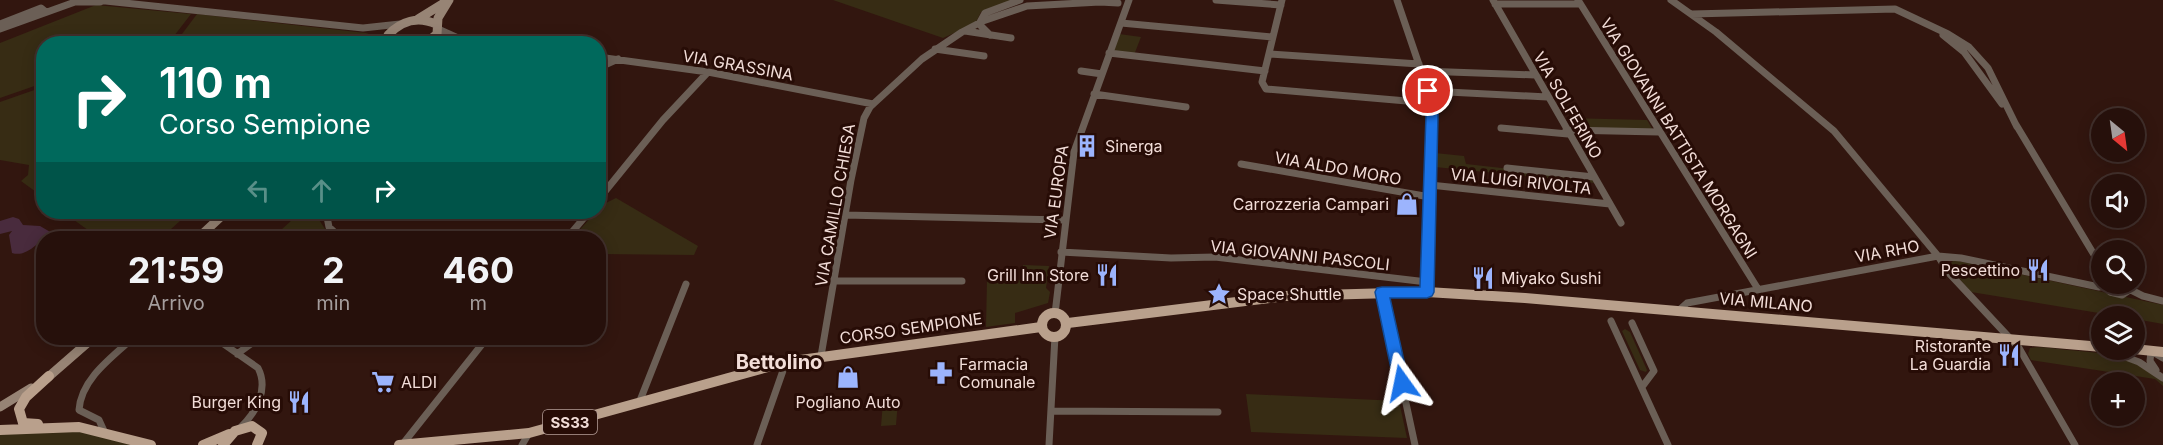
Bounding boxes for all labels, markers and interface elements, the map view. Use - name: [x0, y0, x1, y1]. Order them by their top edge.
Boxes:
- street label: VIA GIOVANNI BATTISTA MORGAGNI: [1596, 14, 1762, 262]
- street label: VIA GRASSINA: [681, 45, 795, 85]
- street label: VIA SOLFERINO: [1529, 48, 1607, 162]
- text: 110 m: [159, 57, 272, 108]
- icon: right: [60, 60, 138, 138]
- pin: [1402, 65, 1453, 116]
- icon: arrive: [1411, 74, 1444, 107]
- text: Corso Sempione: [159, 108, 371, 141]
- north arrow: [2091, 108, 2145, 162]
- map controls: [2091, 108, 2145, 426]
- street label: VIA CAMILLO CHIESA: [811, 122, 859, 288]
- building icon: Sinerga: [1074, 133, 1100, 159]
- place label: Sinerga: [1105, 136, 1162, 156]
- street label: VIA EUROPA: [1039, 144, 1073, 240]
- street label: VIA ALDO MORO: [1273, 147, 1403, 189]
- street label: VIA LUIGI RIVOLTA: [1449, 164, 1593, 198]
- icon: left: [242, 174, 275, 207]
- icon: ahead: [305, 174, 338, 207]
- icon: right: [368, 174, 401, 207]
- button: sound: [2091, 174, 2145, 228]
- shop icon: Carrozzeria Campari: [1394, 191, 1420, 217]
- place label: Carrozzeria Campari: [1233, 194, 1389, 214]
- street label: VIA RHO: [1853, 235, 1921, 267]
- street label: VIA GIOVANNI PASCOLI: [1209, 236, 1391, 274]
- button: search: [2091, 240, 2145, 294]
- text: 21:59: [128, 248, 224, 292]
- text: 2: [322, 248, 345, 292]
- text: 460: [442, 248, 514, 292]
- restaurant icon: Pescettino: [2025, 257, 2051, 283]
- place label: Pescettino: [1941, 260, 2020, 280]
- restaurant icon: Grill Inn Store: [1094, 262, 1120, 288]
- place label: Grill Inn Store: [987, 265, 1089, 285]
- restaurant icon: Miyako Sushi: [1470, 265, 1496, 291]
- place label: Miyako Sushi: [1501, 268, 1601, 288]
- place icon: Space Shuttle: [1206, 281, 1232, 307]
- place label: Space Shuttle: [1237, 284, 1342, 304]
- street label: VIA MILANO: [1718, 288, 1814, 316]
- text: Arrivo: [148, 291, 205, 315]
- text: min: [316, 291, 350, 315]
- text: m: [469, 291, 487, 315]
- button: layers: [2091, 306, 2145, 360]
- street label: CORSO SEMPIONE: [838, 308, 984, 348]
- place label: Ristorante La Guardia: [1910, 336, 1991, 374]
- restaurant icon: Ristorante La Guardia: [1996, 342, 2022, 368]
- district label: Bettolino: [736, 350, 822, 374]
- position arrow: [1370, 351, 1434, 415]
- place label: Farmacia Comunale: [959, 354, 1035, 392]
- pharmacy icon: Farmacia Comunale: [928, 360, 954, 386]
- shop icon: Pogliano Auto: [835, 364, 861, 390]
- supermarket icon: ALDI: [370, 369, 396, 395]
- place label: ALDI: [401, 372, 437, 392]
- button: +: [2091, 372, 2145, 426]
- restaurant icon: Burger King: [286, 389, 312, 415]
- place label: Burger King: [192, 392, 281, 412]
- place label: Pogliano Auto: [796, 392, 901, 412]
- road number: SS33: [543, 410, 597, 434]

